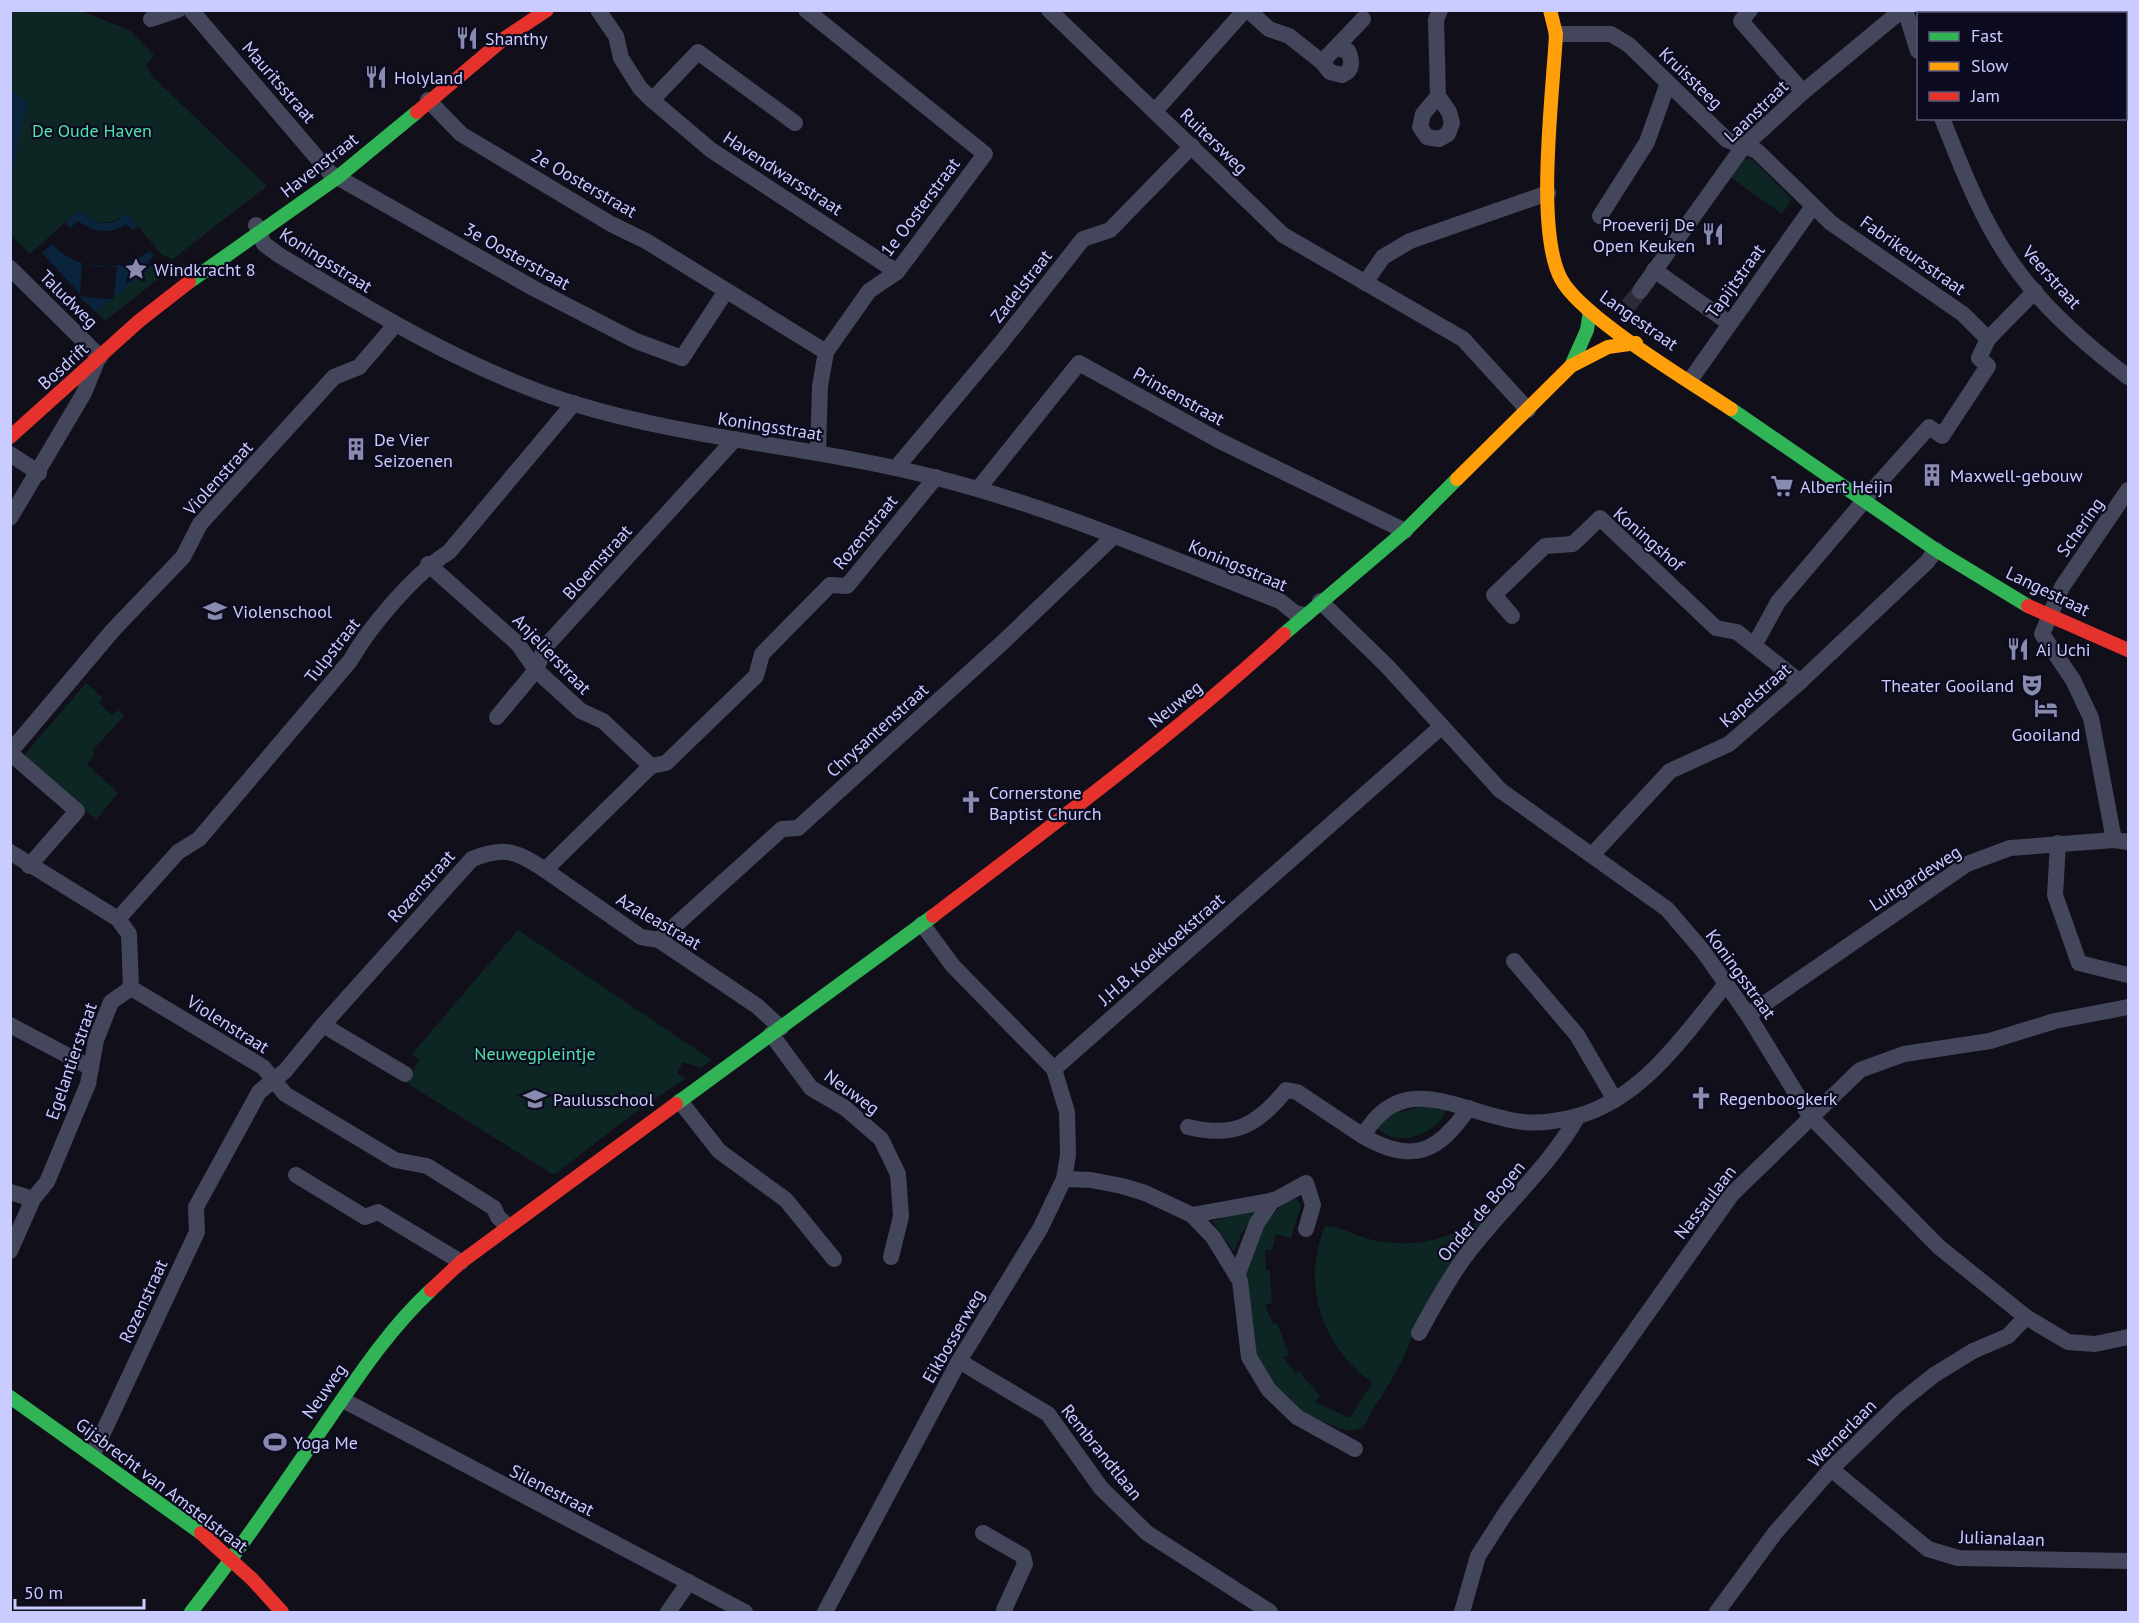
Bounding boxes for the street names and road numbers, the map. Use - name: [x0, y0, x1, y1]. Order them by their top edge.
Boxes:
- street label: Mauritsstraat: [237, 36, 321, 128]
- street label: Kruissteeg: [1654, 42, 1728, 114]
- street label: Laanstraat: [1719, 75, 1793, 147]
- street label: Ruitersweg: [1175, 103, 1253, 179]
- street label: Havendwarsstraat: [719, 126, 847, 220]
- street label: Havenstraat: [276, 128, 362, 202]
- street label: 2e Oosterstraat: [527, 143, 641, 223]
- street label: 1e Oosterstraat: [875, 153, 965, 261]
- street label: Fabrikeursstraat: [1856, 210, 1970, 300]
- street label: 3e Oosterstraat: [460, 217, 574, 295]
- street label: Koningsstraat: [275, 222, 377, 298]
- street label: Tapijtstraat: [1700, 239, 1770, 323]
- street label: Veerstraat: [2017, 240, 2086, 313]
- street label: Zadelstraat: [985, 245, 1057, 327]
- street label: Taludweg: [35, 265, 103, 333]
- street label: Langestraat: [1595, 285, 1683, 355]
- street label: Bosdrift: [33, 337, 93, 395]
- street label: Prinsenstraat: [1129, 362, 1229, 430]
- street label: Koningsstraat: [716, 406, 824, 446]
- street label: Violenstraat: [178, 436, 258, 521]
- street label: Rozenstraat: [828, 490, 902, 574]
- street label: Schering: [2051, 493, 2109, 561]
- street label: Koningshof: [1609, 502, 1690, 577]
- street label: Bloemstraat: [557, 520, 637, 604]
- street label: Koningsstraat: [1185, 534, 1291, 596]
- street label: Langestraat: [2002, 561, 2094, 621]
- street label: Anjelierstraat: [508, 609, 596, 699]
- street label: Tulpstraat: [299, 613, 365, 687]
- street label: Kapelstraat: [1715, 658, 1795, 732]
- street label: Neuweg: [1143, 675, 1207, 733]
- street label: Chrysantenstraat: [821, 678, 933, 782]
- street label: Luitgardeweg: [1865, 840, 1965, 916]
- street label: Rozenstraat: [382, 845, 460, 927]
- street label: Azaleastraat: [612, 887, 706, 955]
- street label: J.H.B. Koekkoekstraat: [1092, 888, 1229, 1011]
- street label: Koningsstraat: [1701, 925, 1781, 1023]
- street label: Violenstraat: [182, 989, 273, 1058]
- street label: Egelantierstraat: [40, 999, 102, 1123]
- street label: Neuweg: [820, 1064, 884, 1120]
- street label: Onder de Bogen: [1432, 1156, 1530, 1266]
- street label: Nassaulaan: [1669, 1160, 1741, 1244]
- street label: Rozenstraat: [114, 1255, 172, 1347]
- street label: Eikbosserweg: [917, 1285, 989, 1387]
- street label: Neuweg: [297, 1359, 351, 1423]
- street label: Wernerlaan: [1803, 1394, 1881, 1472]
- street label: Rembrandtlaan: [1056, 1399, 1148, 1505]
- street label: Gijsbrecht van Amstelstraat: [71, 1413, 253, 1557]
- street label: Silenestraat: [506, 1459, 598, 1521]
- street label: Julianalaan: [1958, 1525, 2045, 1551]

